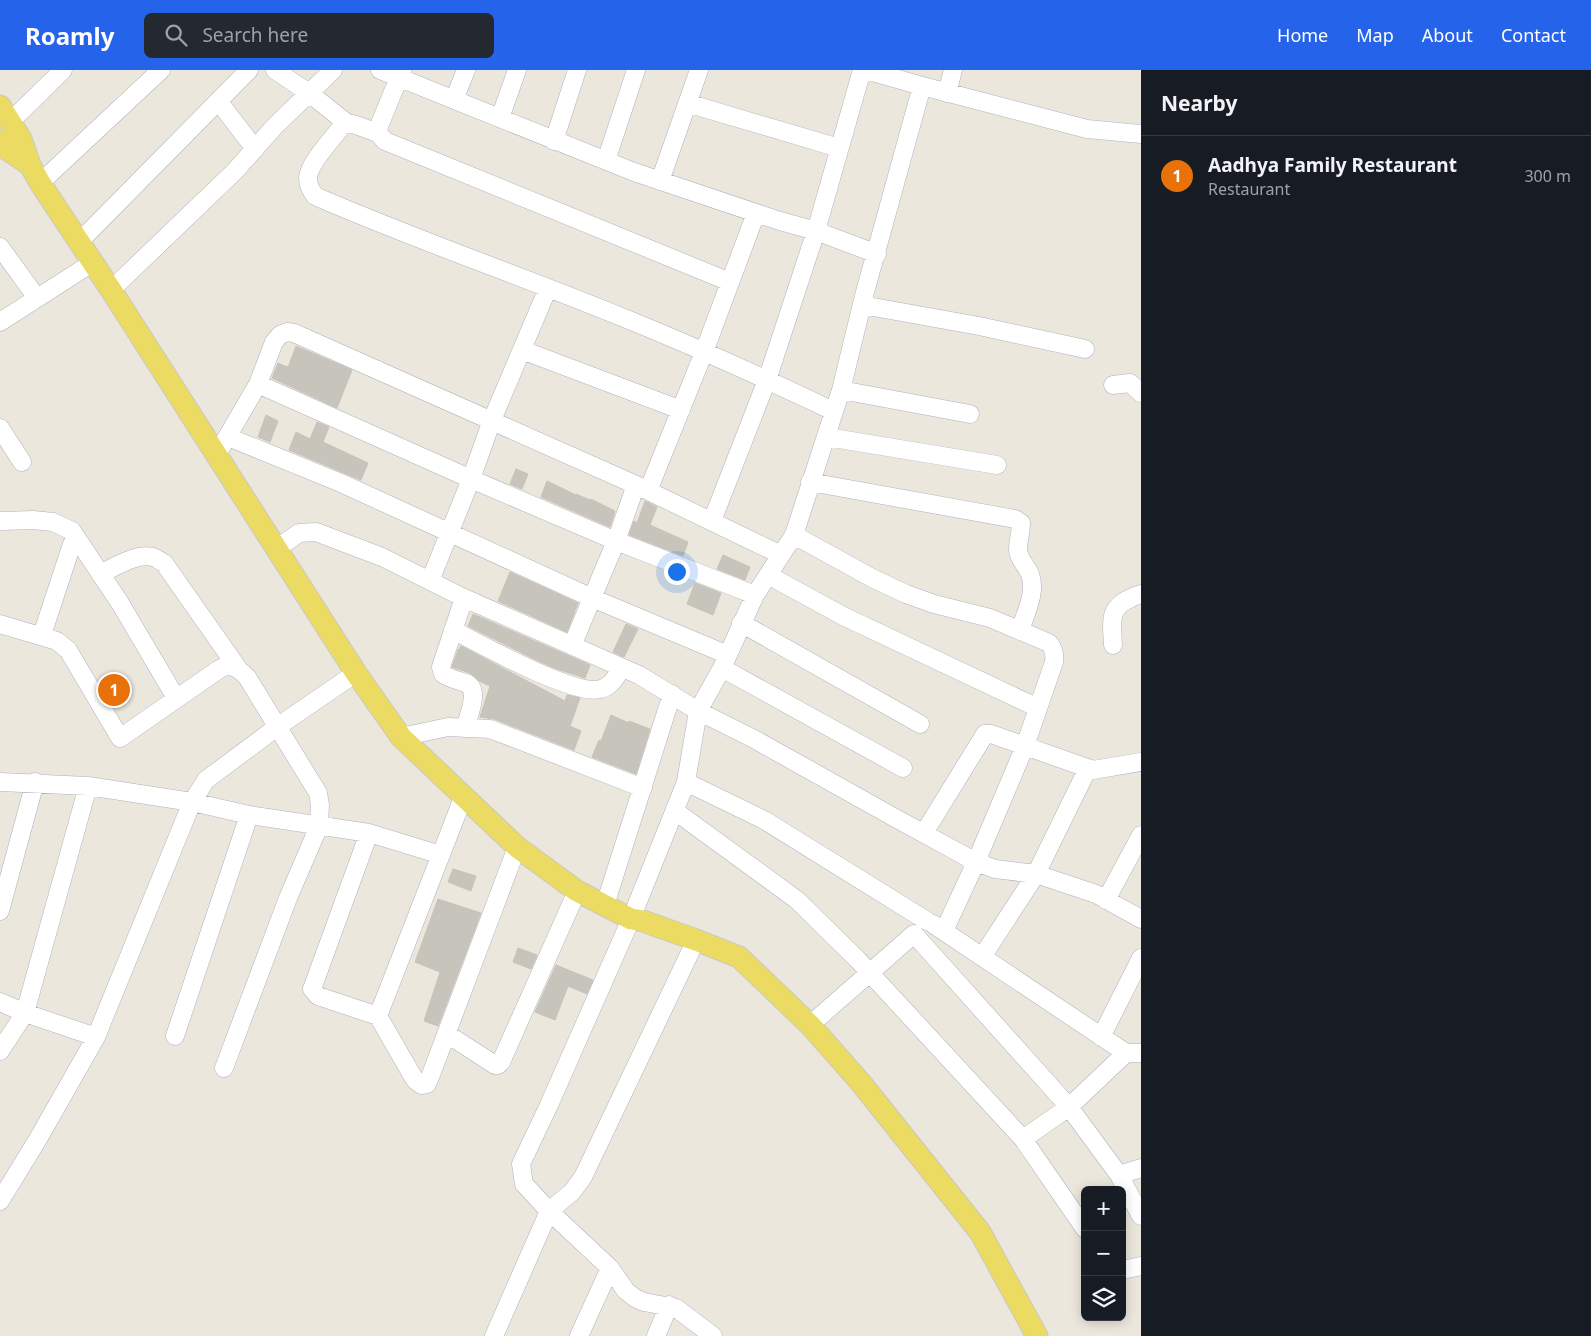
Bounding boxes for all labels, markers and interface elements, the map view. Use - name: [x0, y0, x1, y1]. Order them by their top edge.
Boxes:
- search box: [144, 13, 494, 58]
- text: Roamly: [25, 19, 114, 52]
- icon: search: [162, 21, 190, 49]
- text: Search here: [202, 22, 308, 48]
- text: Home: [1277, 23, 1328, 47]
- text: Map: [1356, 23, 1394, 47]
- text: About: [1422, 23, 1473, 47]
- text: Contact: [1501, 23, 1566, 47]
- text: Nearby: [1161, 89, 1237, 117]
- text: Aadhya Family Restaurant: [1208, 152, 1457, 178]
- text: 1: [1172, 165, 1182, 187]
- text: 300 m: [1524, 165, 1571, 187]
- text: Restaurant: [1208, 178, 1290, 200]
- your location: [664, 559, 690, 585]
- pin: 1: [98, 671, 130, 709]
- map controls: [1081, 1186, 1126, 1321]
- button: +: [1081, 1186, 1126, 1231]
- button: −: [1081, 1231, 1126, 1276]
- button: layers: [1081, 1276, 1126, 1321]

